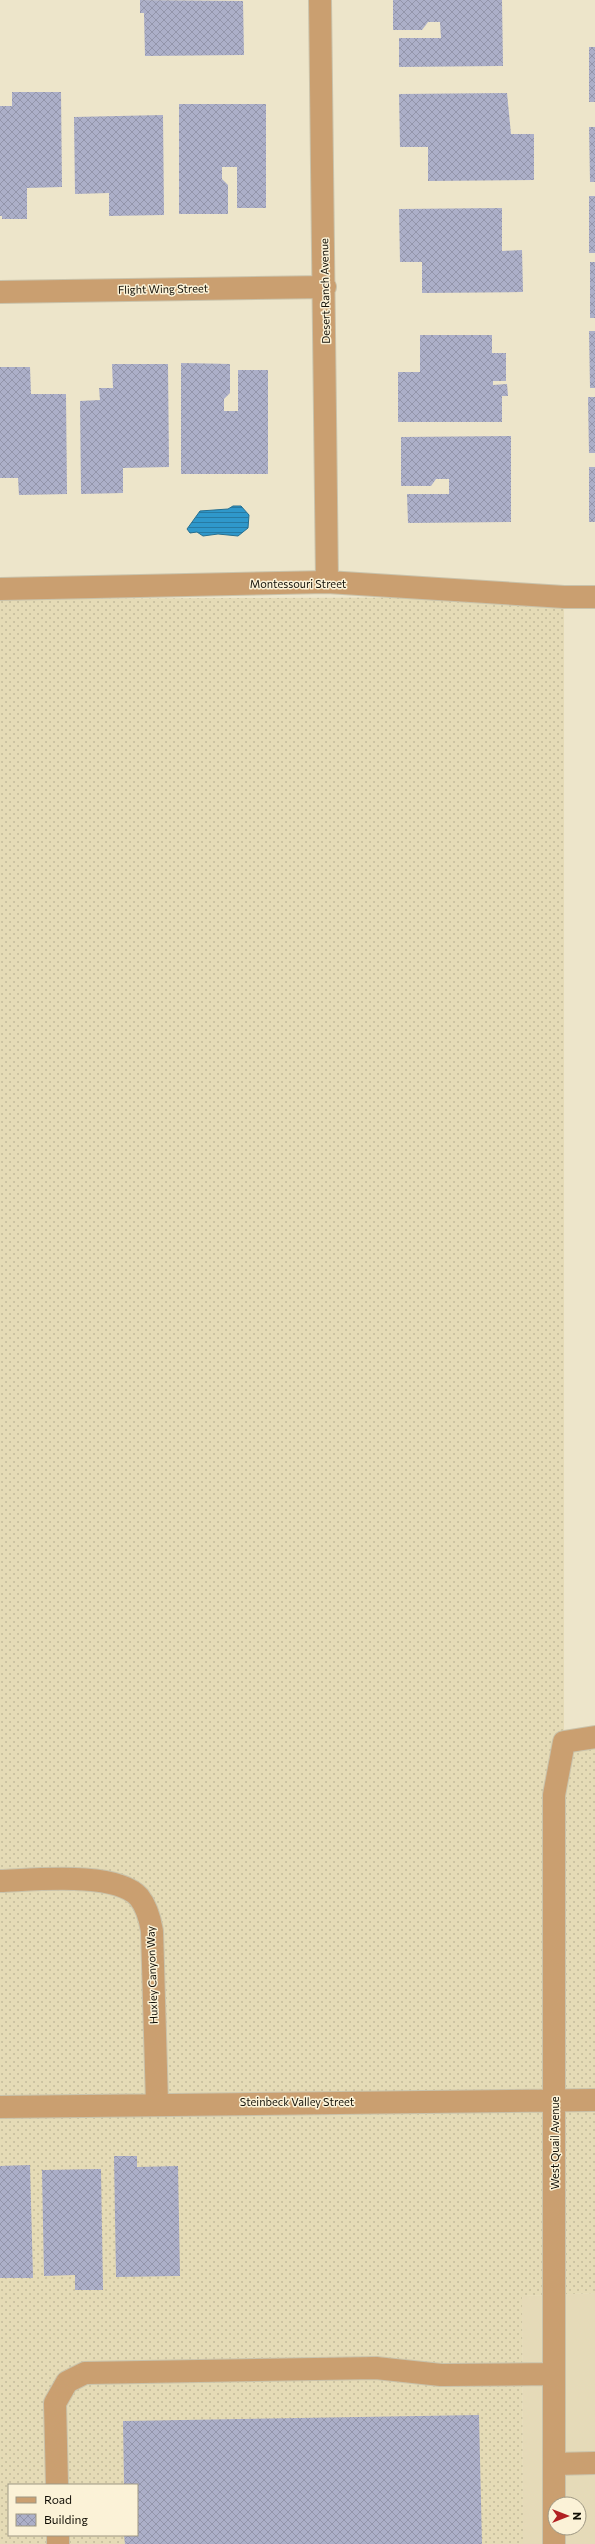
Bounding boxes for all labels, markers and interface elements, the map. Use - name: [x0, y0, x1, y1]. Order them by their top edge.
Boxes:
- street label: Desert Ranch Avenue: [317, 238, 332, 344]
- street label: Flight Wing Street: [118, 281, 209, 296]
- street label: Montessouri Street: [250, 577, 347, 590]
- street label: Huxley Canyon Way: [143, 1925, 160, 2024]
- street label: Steinbeck Valley Street: [240, 2095, 355, 2108]
- street label: West Quail Avenue: [548, 2096, 561, 2190]
- legend: [8, 2484, 138, 2536]
- text: Road: [44, 2492, 72, 2506]
- north arrow: [547, 2496, 587, 2536]
- text: Building: [44, 2512, 88, 2526]
- text: N: [571, 2512, 584, 2520]

